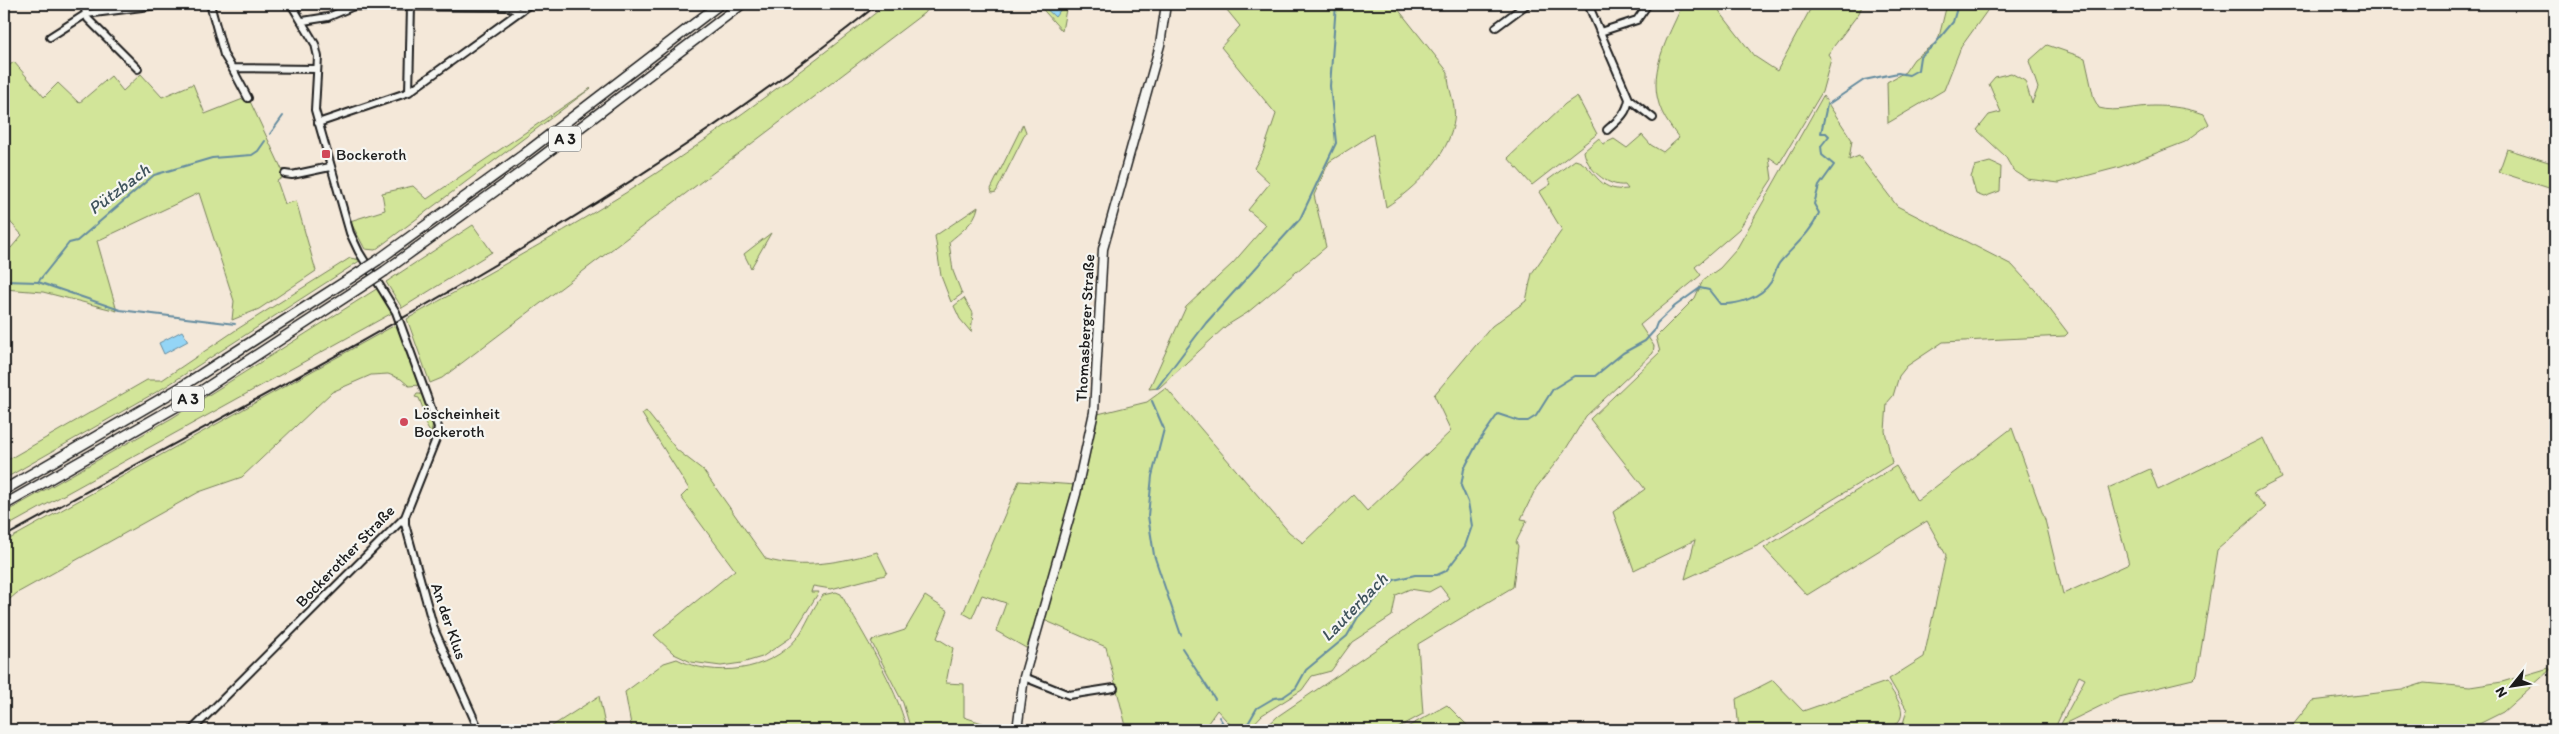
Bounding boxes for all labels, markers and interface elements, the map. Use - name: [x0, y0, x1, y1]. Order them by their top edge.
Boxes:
- road number: A 3: [549, 126, 581, 152]
- place label: Bockeroth: [336, 145, 406, 164]
- marker: Bockeroth: [320, 148, 332, 160]
- water label: Pützbach: [84, 158, 155, 219]
- street label: Thomasberger Straße: [1072, 253, 1098, 403]
- road number: A 3: [172, 386, 204, 412]
- place label: Löscheinheit Bockeroth: [414, 404, 500, 441]
- marker: Löscheinheit Bockeroth: [398, 416, 410, 428]
- street label: Bockerother Straße: [291, 501, 399, 611]
- water label: Lauterbach: [1316, 568, 1393, 646]
- street label: An der Klus: [427, 580, 471, 662]
- north arrow: [2486, 662, 2536, 712]
- text: N: [2491, 684, 2511, 701]

